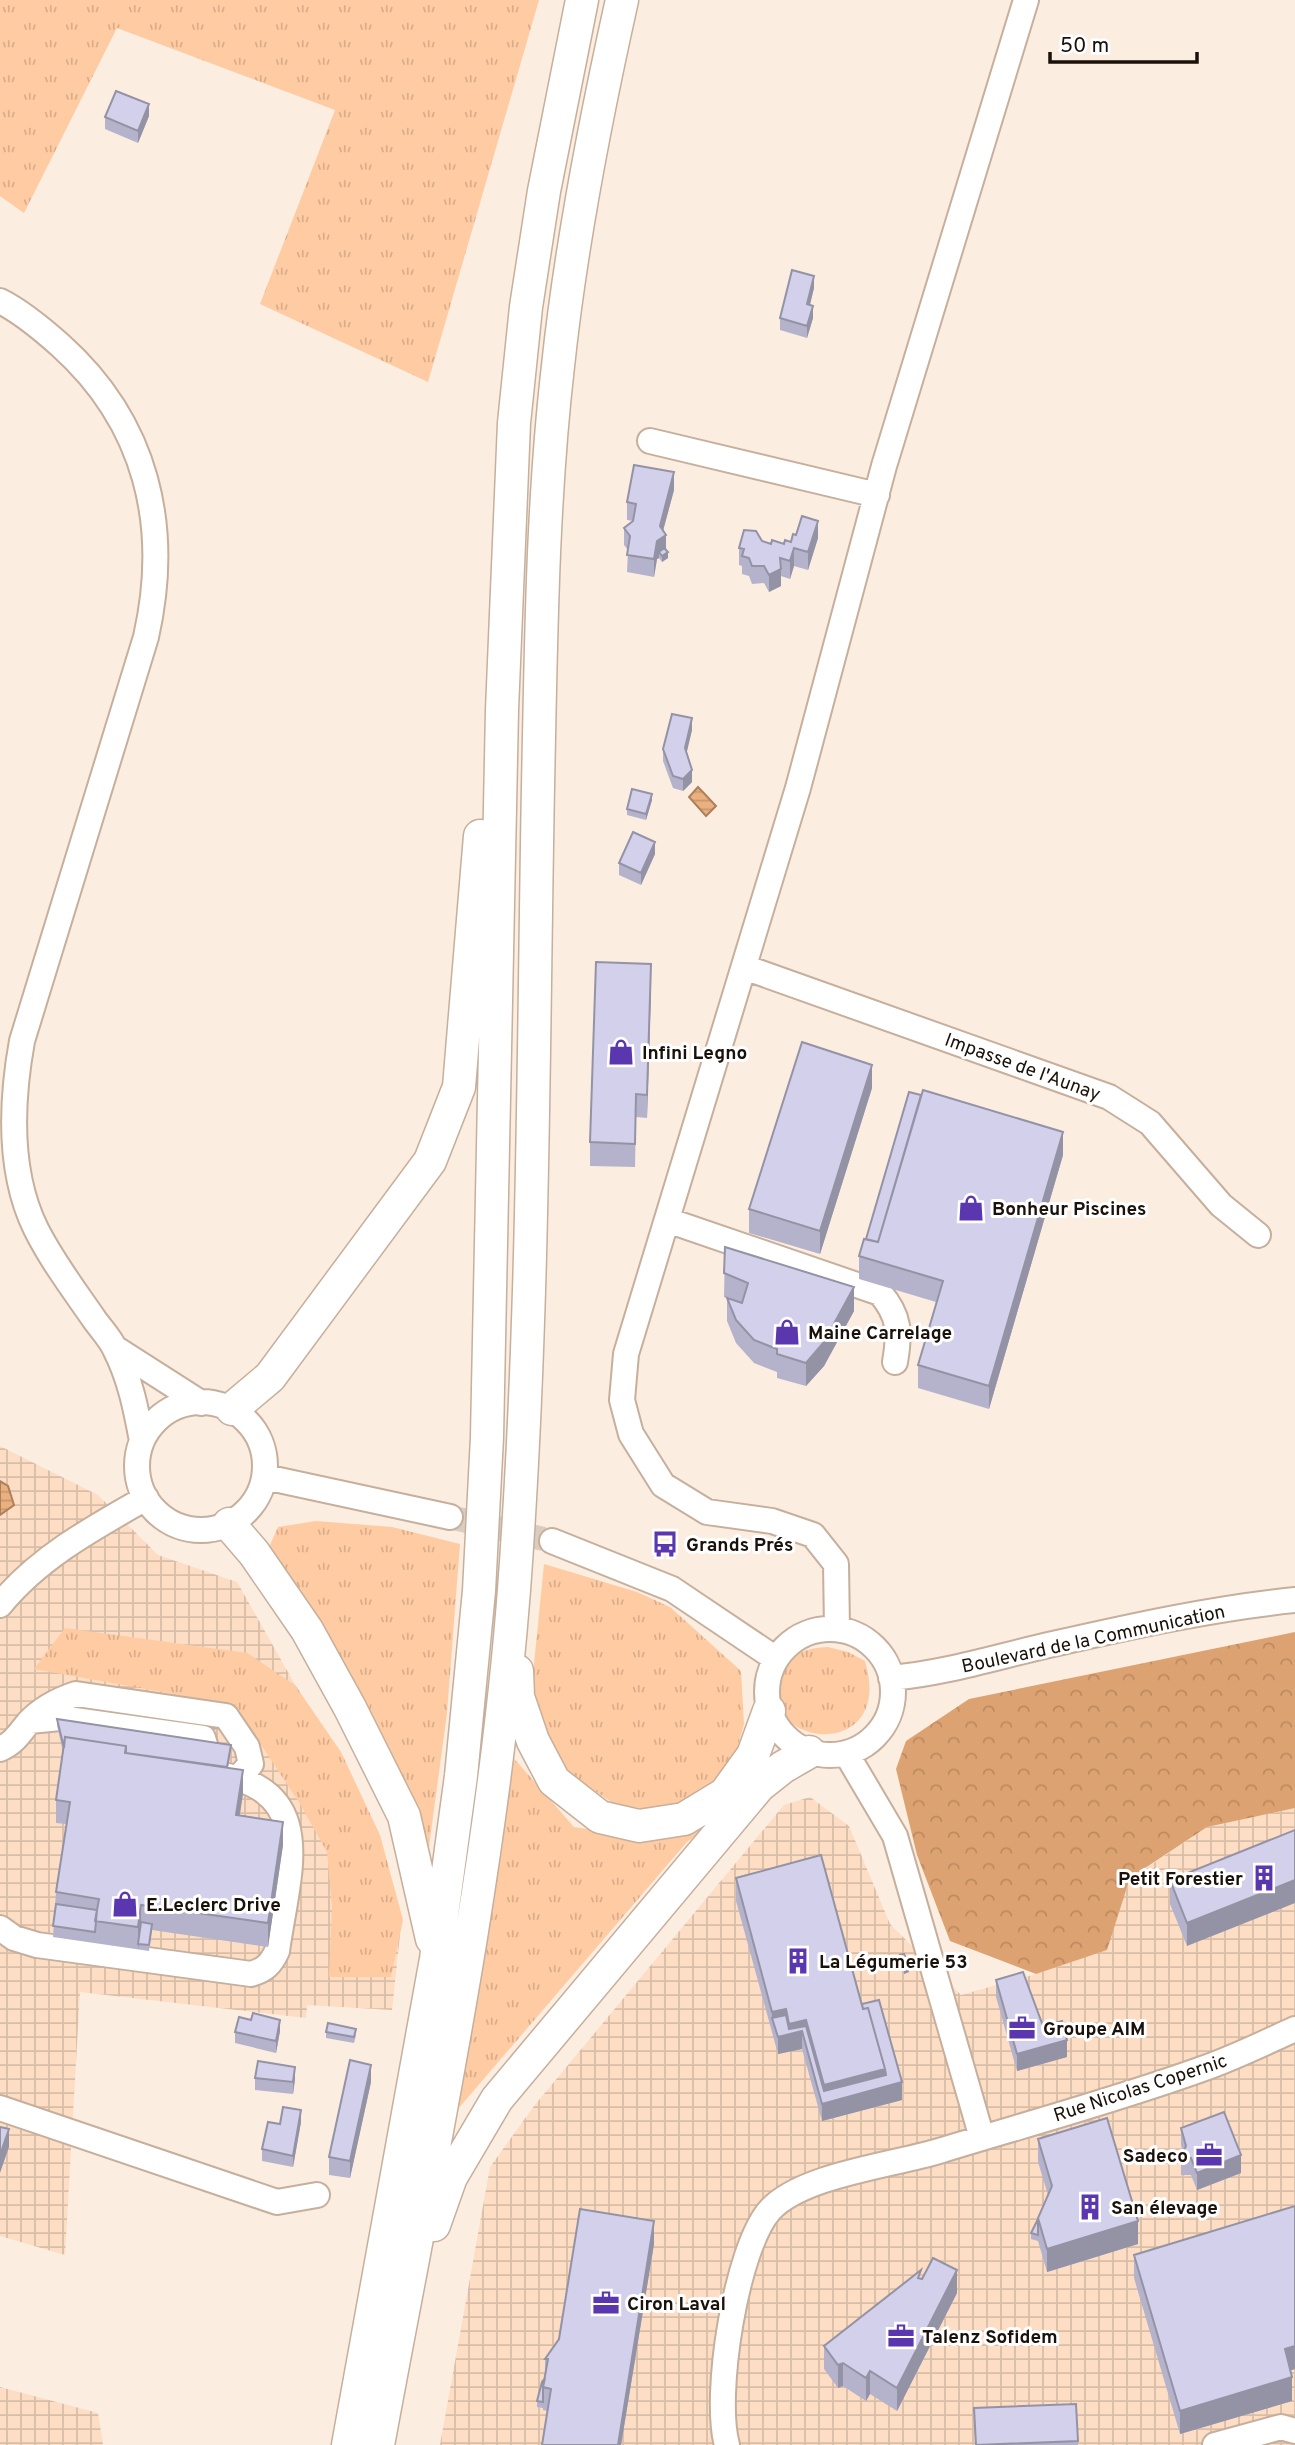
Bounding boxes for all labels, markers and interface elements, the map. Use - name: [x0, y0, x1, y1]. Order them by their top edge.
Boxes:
- scale bar: [1050, 21, 1197, 65]
- text: 50 m: [1060, 33, 1109, 60]
- street label: Impasse de l'Aunay: [941, 1029, 1103, 1107]
- shop icon: Infini Legno: [606, 1037, 636, 1067]
- place label: Infini Legno: [642, 1042, 747, 1066]
- shop icon: Bonheur Piscines: [956, 1193, 986, 1223]
- place label: Bonheur Piscines: [992, 1198, 1146, 1222]
- shop icon: Maine Carrelage: [772, 1317, 802, 1347]
- place label: Maine Carrelage: [808, 1322, 952, 1346]
- bus stop icon: Grands Prés: [650, 1529, 680, 1559]
- place label: Grands Prés: [686, 1534, 793, 1558]
- street label: Boulevard de la Communication: [959, 1600, 1227, 1680]
- building icon: Petit Forestier: [1249, 1863, 1279, 1893]
- place label: Petit Forestier: [1118, 1868, 1243, 1892]
- shop icon: E.Leclerc Drive: [110, 1889, 140, 1919]
- place label: E.Leclerc Drive: [146, 1894, 281, 1918]
- building icon: La Légumerie 53: [783, 1946, 813, 1976]
- place label: La Légumerie 53: [819, 1951, 968, 1975]
- office icon: Groupe AIM: [1007, 2013, 1037, 2043]
- place label: Groupe AIM: [1043, 2018, 1145, 2042]
- street label: Rue Nicolas Copernic: [1051, 2049, 1230, 2128]
- office icon: Sadeco: [1194, 2140, 1224, 2170]
- place label: Sadeco: [1123, 2145, 1188, 2169]
- building icon: San élevage: [1075, 2192, 1105, 2222]
- place label: San élevage: [1111, 2197, 1218, 2221]
- office icon: Ciron Laval: [591, 2288, 621, 2318]
- place label: Ciron Laval: [627, 2293, 726, 2317]
- office icon: Talenz Sofidem: [886, 2321, 916, 2351]
- place label: Talenz Sofidem: [922, 2326, 1058, 2350]

